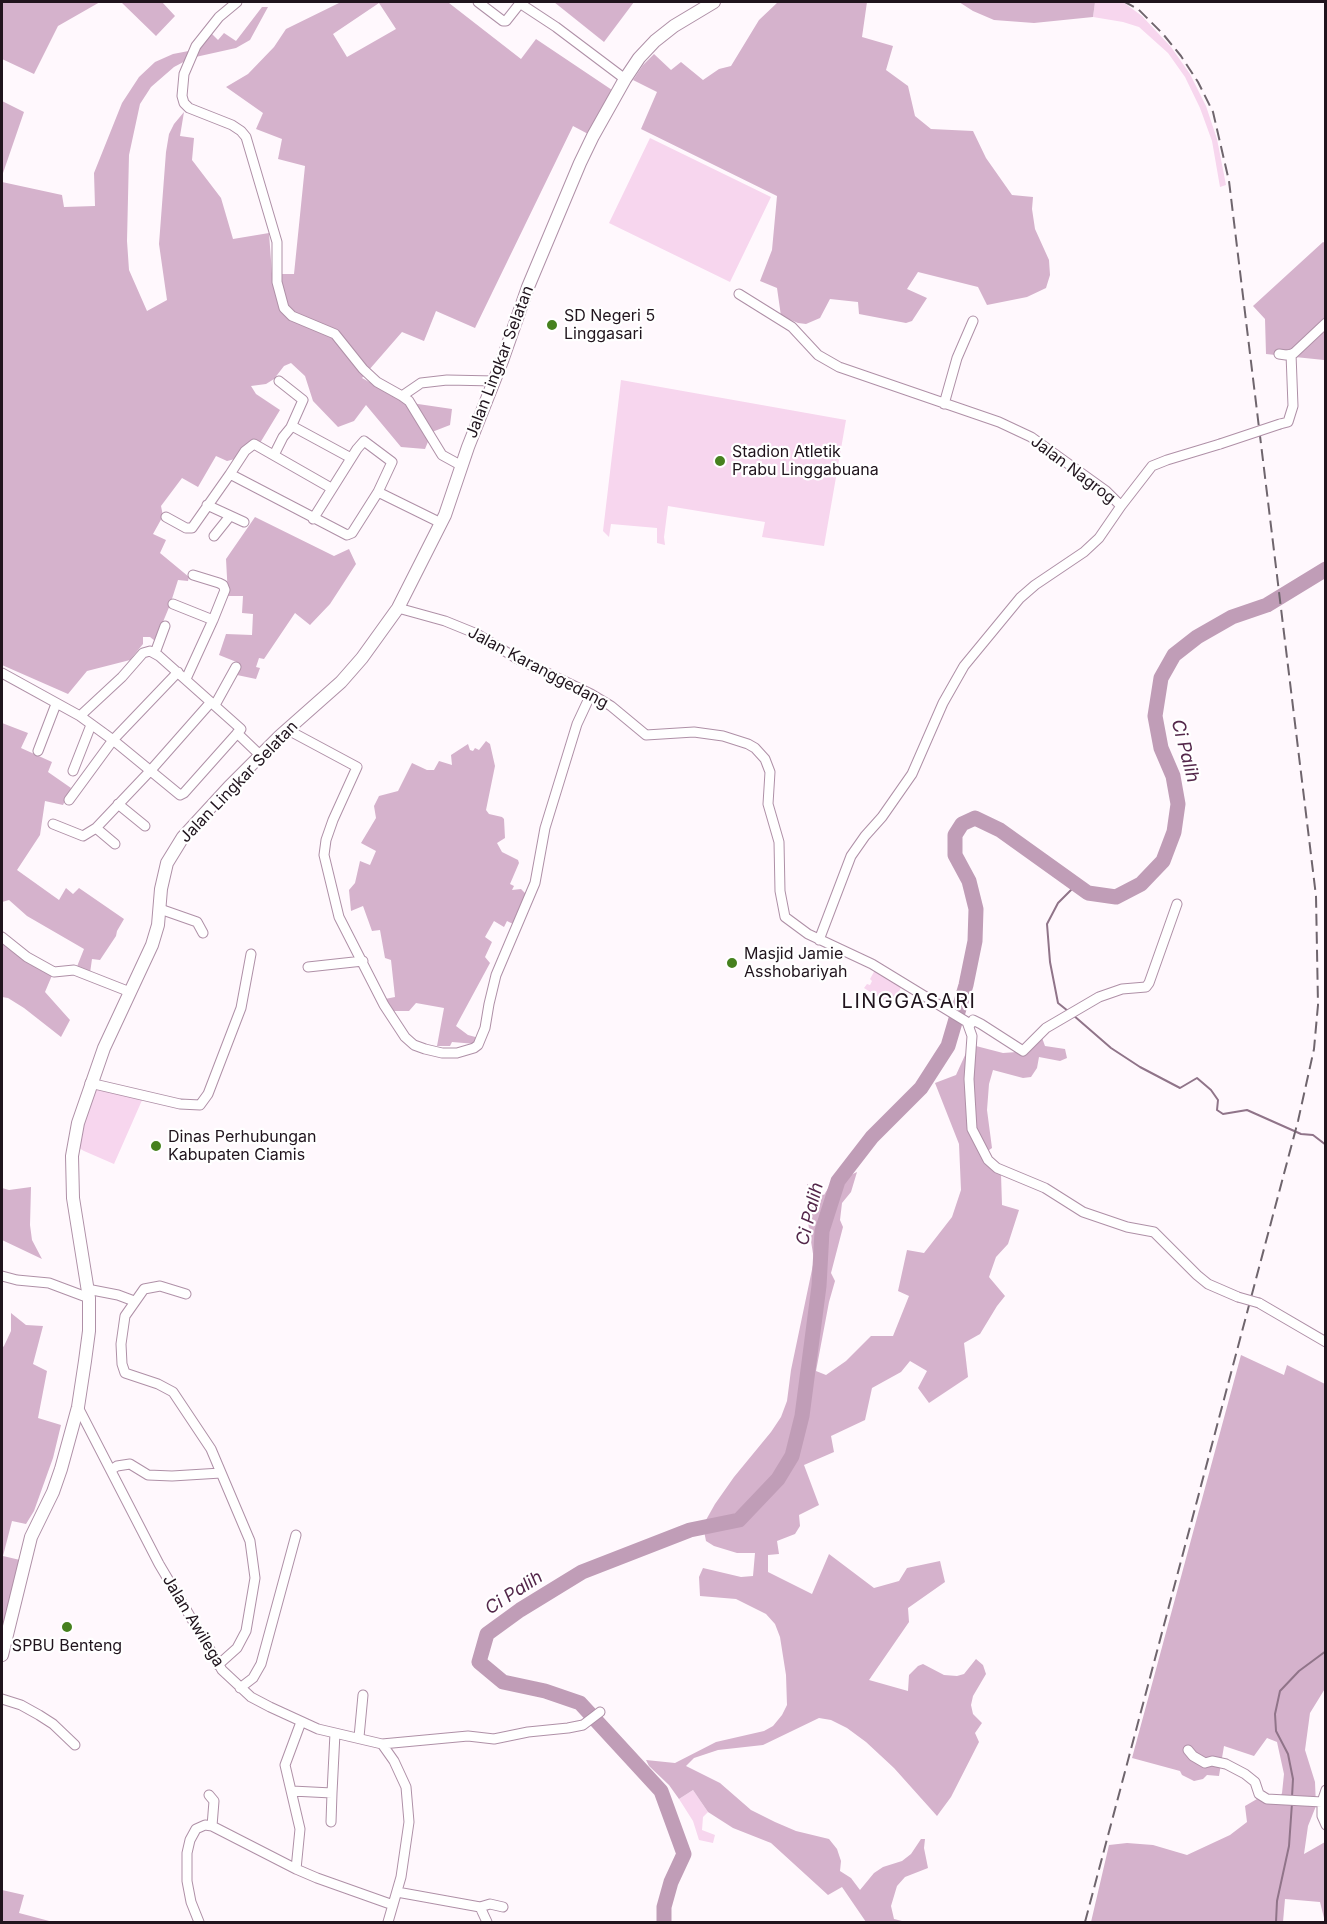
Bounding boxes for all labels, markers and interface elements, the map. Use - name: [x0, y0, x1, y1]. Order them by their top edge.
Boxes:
- street label: Jalan Lingkar Selatan: [462, 283, 538, 441]
- place label: SD Negeri 5 Linggasari: [564, 306, 655, 344]
- marker: SD Negeri 5 Linggasari: [545, 318, 559, 332]
- street label: Jalan Nagrog: [1027, 432, 1119, 508]
- place label: Stadion Atletik Prabu Linggabuana: [732, 442, 879, 480]
- marker: Stadion Atletik Prabu Linggabuana: [713, 454, 727, 468]
- street label: Jalan Karanggedang: [465, 623, 611, 713]
- street label: Jalan Lingkar Selatan: [176, 717, 302, 847]
- water label: Ci Palih: [1166, 717, 1204, 785]
- place label: Masjid Jamie Asshobariyah: [744, 944, 847, 982]
- marker: Masjid Jamie Asshobariyah: [725, 956, 739, 970]
- district label: LINGGASARI: [842, 990, 976, 1014]
- place label: Dinas Perhubungan Kabupaten Ciamis: [168, 1127, 316, 1165]
- marker: Dinas Perhubungan Kabupaten Ciamis: [149, 1139, 163, 1153]
- water label: Ci Palih: [792, 1180, 828, 1248]
- water label: Ci Palih: [481, 1566, 547, 1620]
- street label: Jalan Awilega: [158, 1572, 228, 1670]
- marker: SPBU Benteng: [60, 1620, 74, 1634]
- place label: SPBU Benteng: [12, 1636, 122, 1656]

